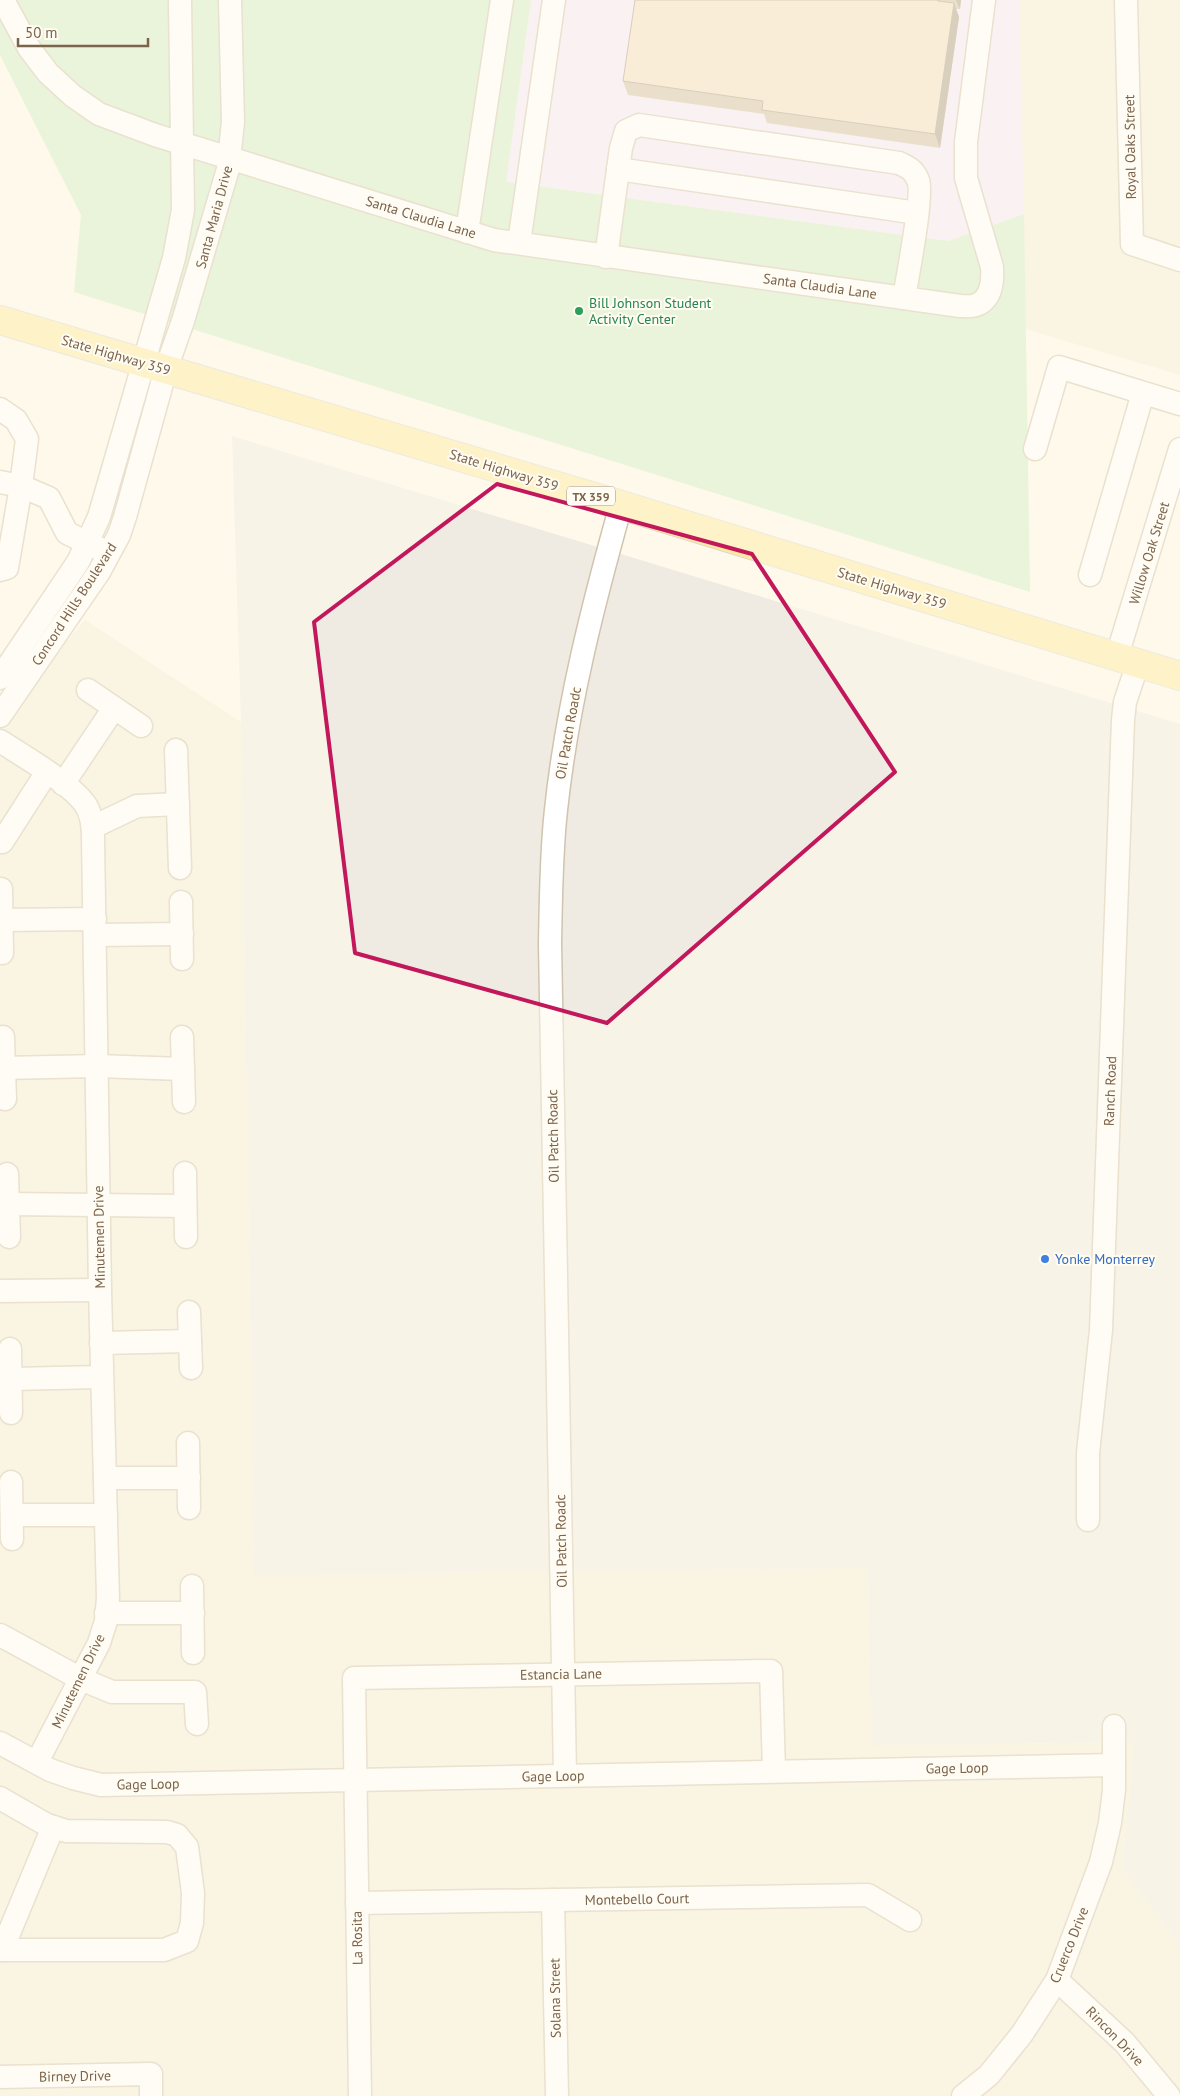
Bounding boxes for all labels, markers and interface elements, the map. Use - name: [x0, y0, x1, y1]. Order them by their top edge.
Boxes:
- scale bar: [18, 15, 148, 47]
- text: 50 m: [25, 23, 58, 42]
- street label: Royal Oaks Street: [1120, 94, 1140, 200]
- street label: Santa Maria Drive: [192, 163, 236, 271]
- street label: Santa Claudia Lane: [364, 192, 478, 242]
- street label: Santa Claudia Lane: [762, 269, 878, 303]
- place label: Bill Johnson Student Activity Center: [589, 294, 712, 328]
- marker: Bill Johnson Student Activity Center: [573, 305, 585, 317]
- street label: State Highway 359: [59, 331, 173, 379]
- street label: State Highway 359: [447, 445, 561, 495]
- road number: TX 359: [567, 486, 615, 506]
- street label: Willow Oak Street: [1125, 499, 1173, 607]
- street label: Concord Hills Boulevard: [27, 539, 121, 669]
- street label: State Highway 359: [835, 563, 949, 613]
- street label: Oil Patch Roadc: [551, 685, 585, 781]
- street label: Ranch Road: [1100, 1056, 1120, 1126]
- street label: Oil Patch Roadc: [543, 1089, 563, 1183]
- street label: Minutemen Drive: [89, 1185, 109, 1289]
- place label: Yonke Monterrey: [1055, 1250, 1155, 1268]
- marker: Yonke Monterrey: [1039, 1253, 1051, 1265]
- street label: Oil Patch Roadc: [551, 1494, 571, 1588]
- street label: Minutemen Drive: [47, 1631, 109, 1731]
- street label: Estancia Lane: [520, 1664, 602, 1684]
- street label: Gage Loop: [925, 1758, 989, 1778]
- street label: Gage Loop: [521, 1766, 585, 1786]
- street label: Gage Loop: [116, 1774, 180, 1794]
- street label: Montebello Court: [585, 1889, 690, 1909]
- street label: Cruerco Drive: [1046, 1904, 1092, 1986]
- street label: La Rosita: [348, 1911, 366, 1965]
- street label: Solana Street: [545, 1958, 565, 2038]
- street label: Rincon Drive: [1082, 2002, 1148, 2070]
- street label: Birney Drive: [39, 2066, 111, 2086]

